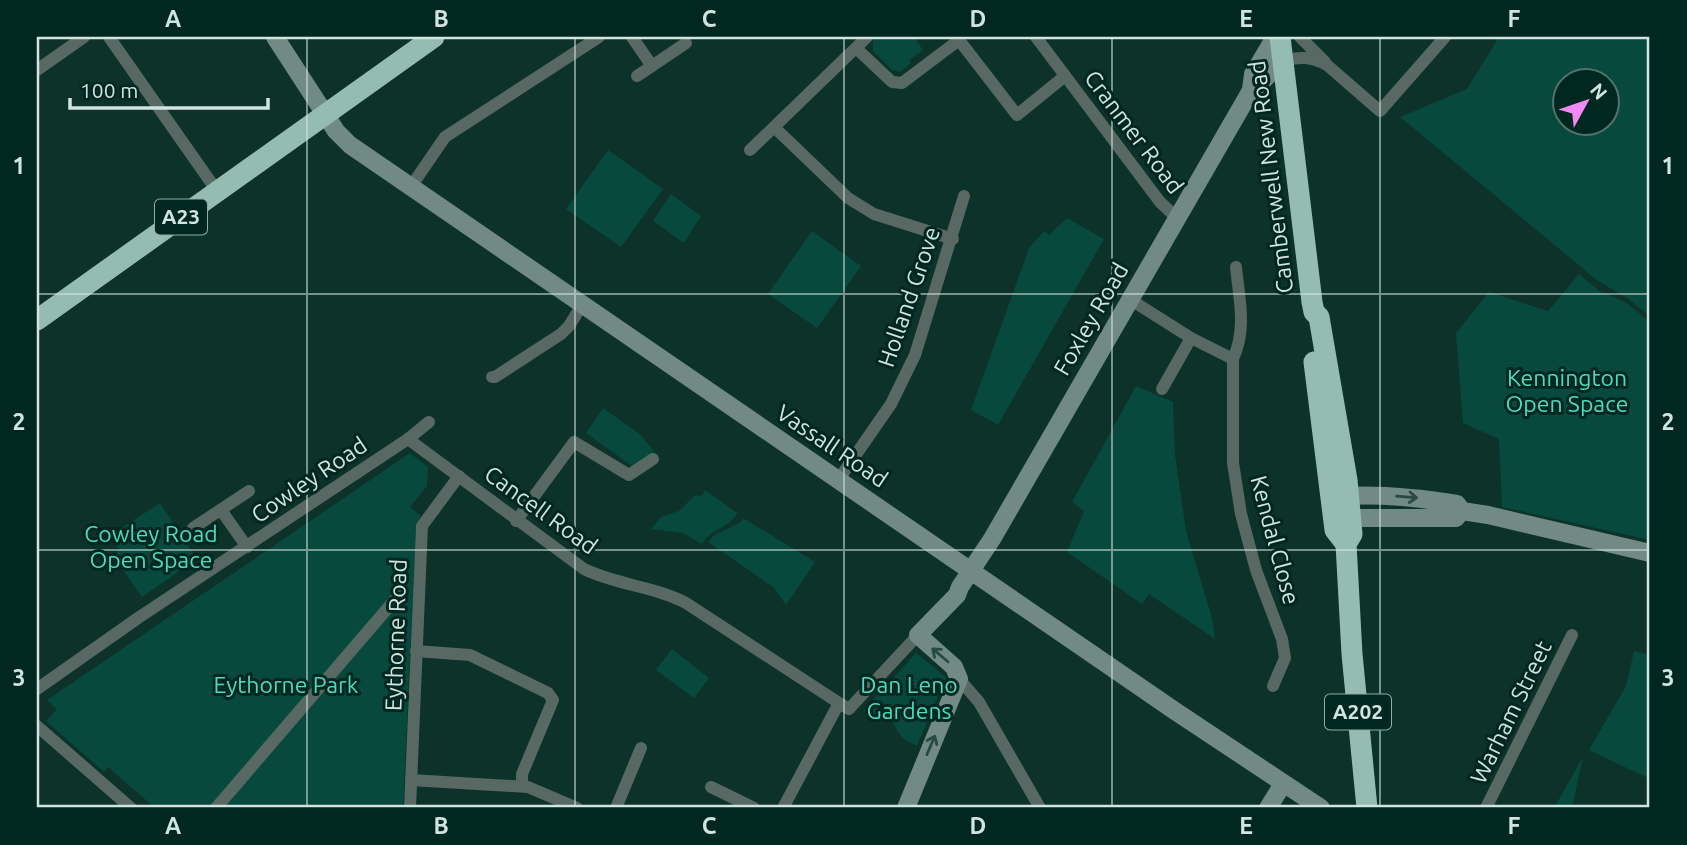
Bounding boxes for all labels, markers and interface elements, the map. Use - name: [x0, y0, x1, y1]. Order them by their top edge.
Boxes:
- text: A: [165, 6, 181, 31]
- text: B: [433, 6, 449, 31]
- text: C: [702, 6, 717, 31]
- text: D: [970, 6, 986, 31]
- text: E: [1239, 6, 1253, 31]
- text: F: [1508, 6, 1521, 31]
- street label: Camberwell New Road: [1244, 59, 1297, 295]
- street label: Cranmer Road: [1080, 65, 1189, 198]
- scale bar: [70, 66, 268, 110]
- north arrow: [1550, 66, 1620, 136]
- text: 100 m: [80, 78, 138, 102]
- text: N: [1586, 79, 1612, 104]
- text: 1: [13, 153, 25, 178]
- text: 1: [1662, 153, 1674, 178]
- road number: A23: [155, 200, 207, 234]
- street label: Holland Grove: [873, 224, 944, 370]
- street label: Foxley Road: [1048, 258, 1133, 379]
- park label: Kennington Open Space: [1505, 365, 1629, 416]
- street label: Vassall Road: [772, 399, 892, 492]
- text: 2: [13, 409, 25, 434]
- text: 2: [1662, 409, 1674, 434]
- street label: Cowley Road: [246, 432, 371, 527]
- street label: Cancell Road: [480, 460, 602, 559]
- street label: Kendal Close: [1246, 473, 1305, 607]
- one-way arrow: [1395, 491, 1418, 504]
- park label: Cowley Road Open Space: [84, 521, 218, 572]
- street label: Eythorne Road: [380, 559, 411, 711]
- street label: Warham Street: [1465, 636, 1556, 787]
- one-way arrow: [932, 647, 950, 663]
- text: 3: [13, 665, 25, 690]
- text: 3: [1662, 665, 1674, 690]
- park label: Eythorne Park: [214, 672, 359, 697]
- park label: Dan Leno Gardens: [860, 672, 958, 723]
- road number: A202: [1325, 694, 1391, 730]
- one-way arrow: [925, 734, 938, 756]
- text: A: [165, 813, 181, 838]
- text: B: [433, 813, 449, 838]
- text: C: [702, 813, 717, 838]
- text: D: [970, 813, 986, 838]
- text: E: [1239, 813, 1253, 838]
- text: F: [1508, 813, 1521, 838]

